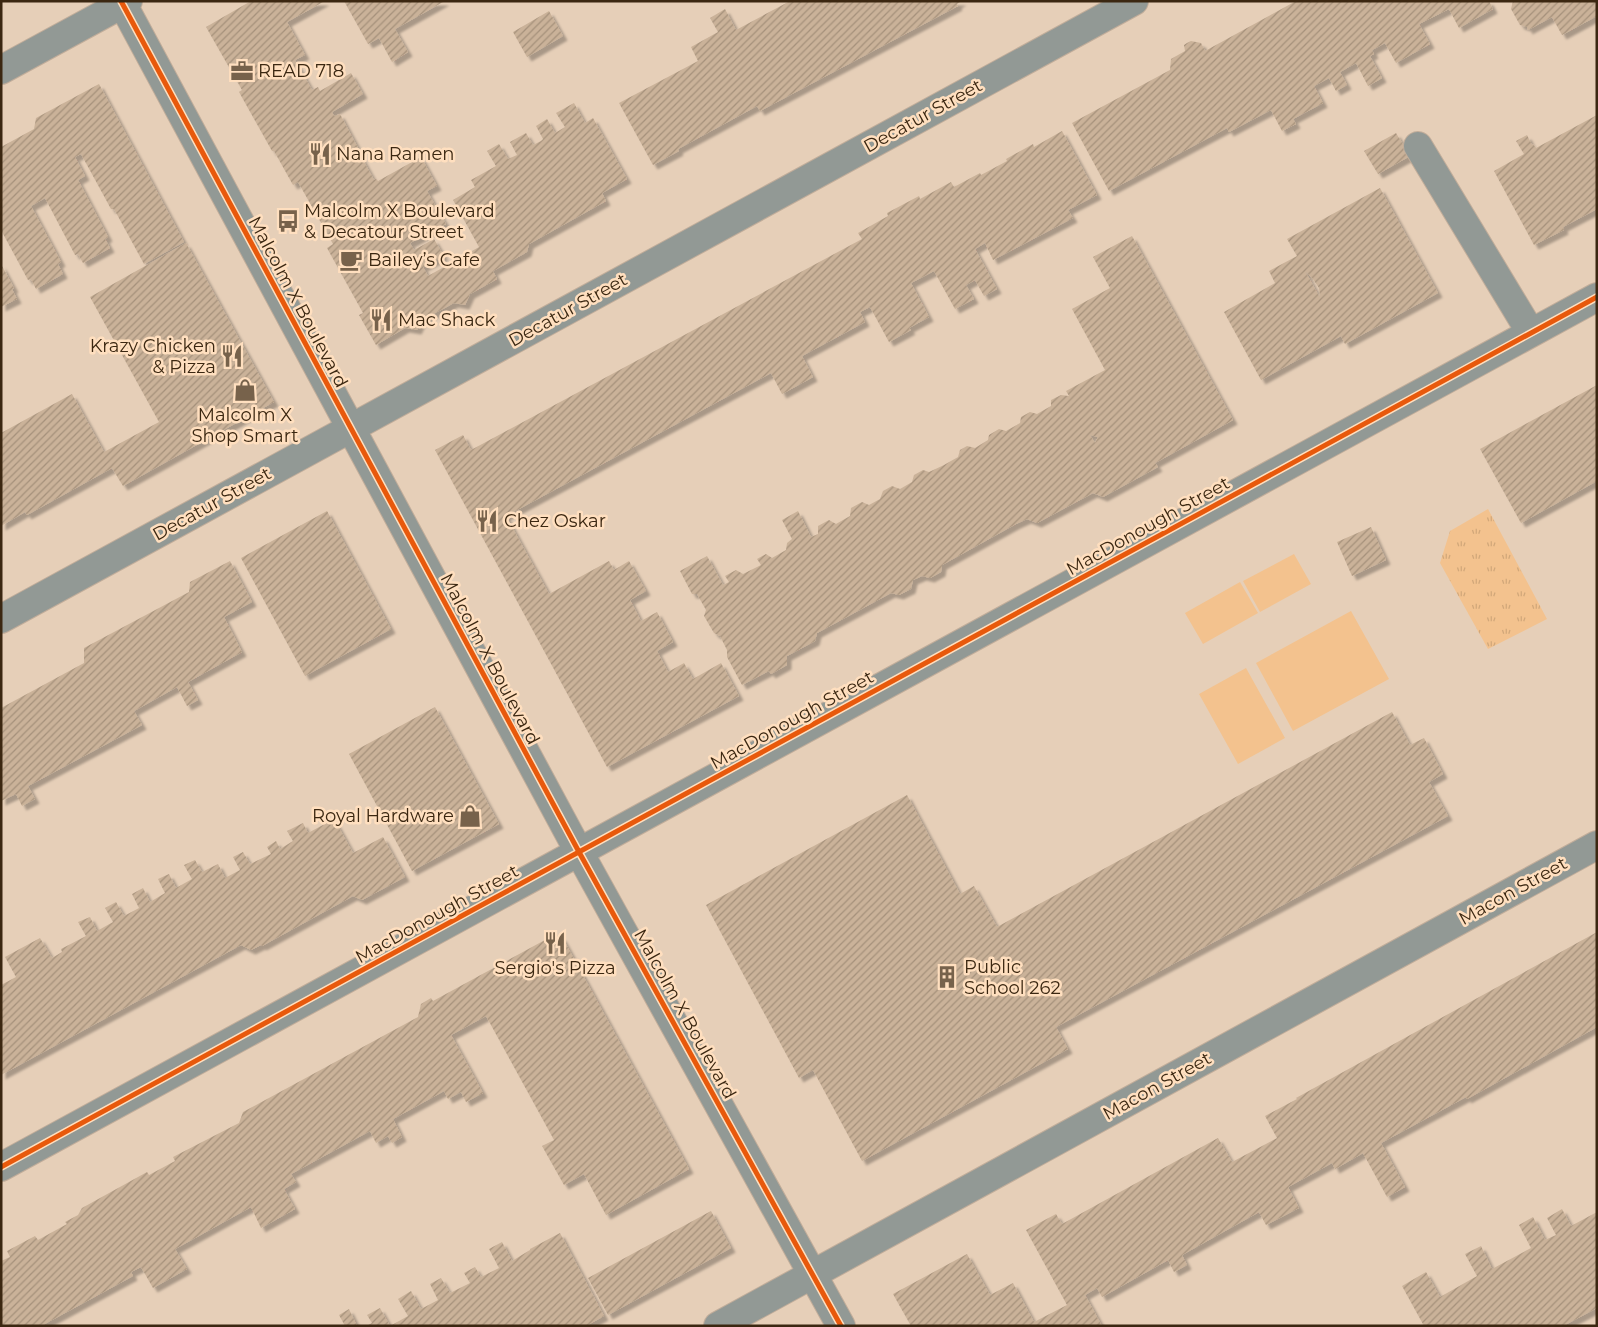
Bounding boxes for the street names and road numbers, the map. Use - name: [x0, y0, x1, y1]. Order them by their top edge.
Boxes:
- street label: Decatur Street: [860, 74, 986, 158]
- street label: Malcolm X Boulevard: [244, 213, 352, 391]
- street label: Decatur Street: [505, 268, 631, 352]
- street label: Decatur Street: [149, 462, 275, 546]
- street label: MacDonough Street: [1063, 472, 1233, 580]
- street label: Malcolm X Boulevard: [436, 570, 544, 748]
- street label: MacDonough Street: [707, 666, 877, 774]
- street label: Macon Street: [1455, 852, 1571, 930]
- street label: MacDonough Street: [352, 860, 522, 968]
- street label: Malcolm X Boulevard: [629, 925, 741, 1103]
- street label: Macon Street: [1099, 1047, 1215, 1125]

